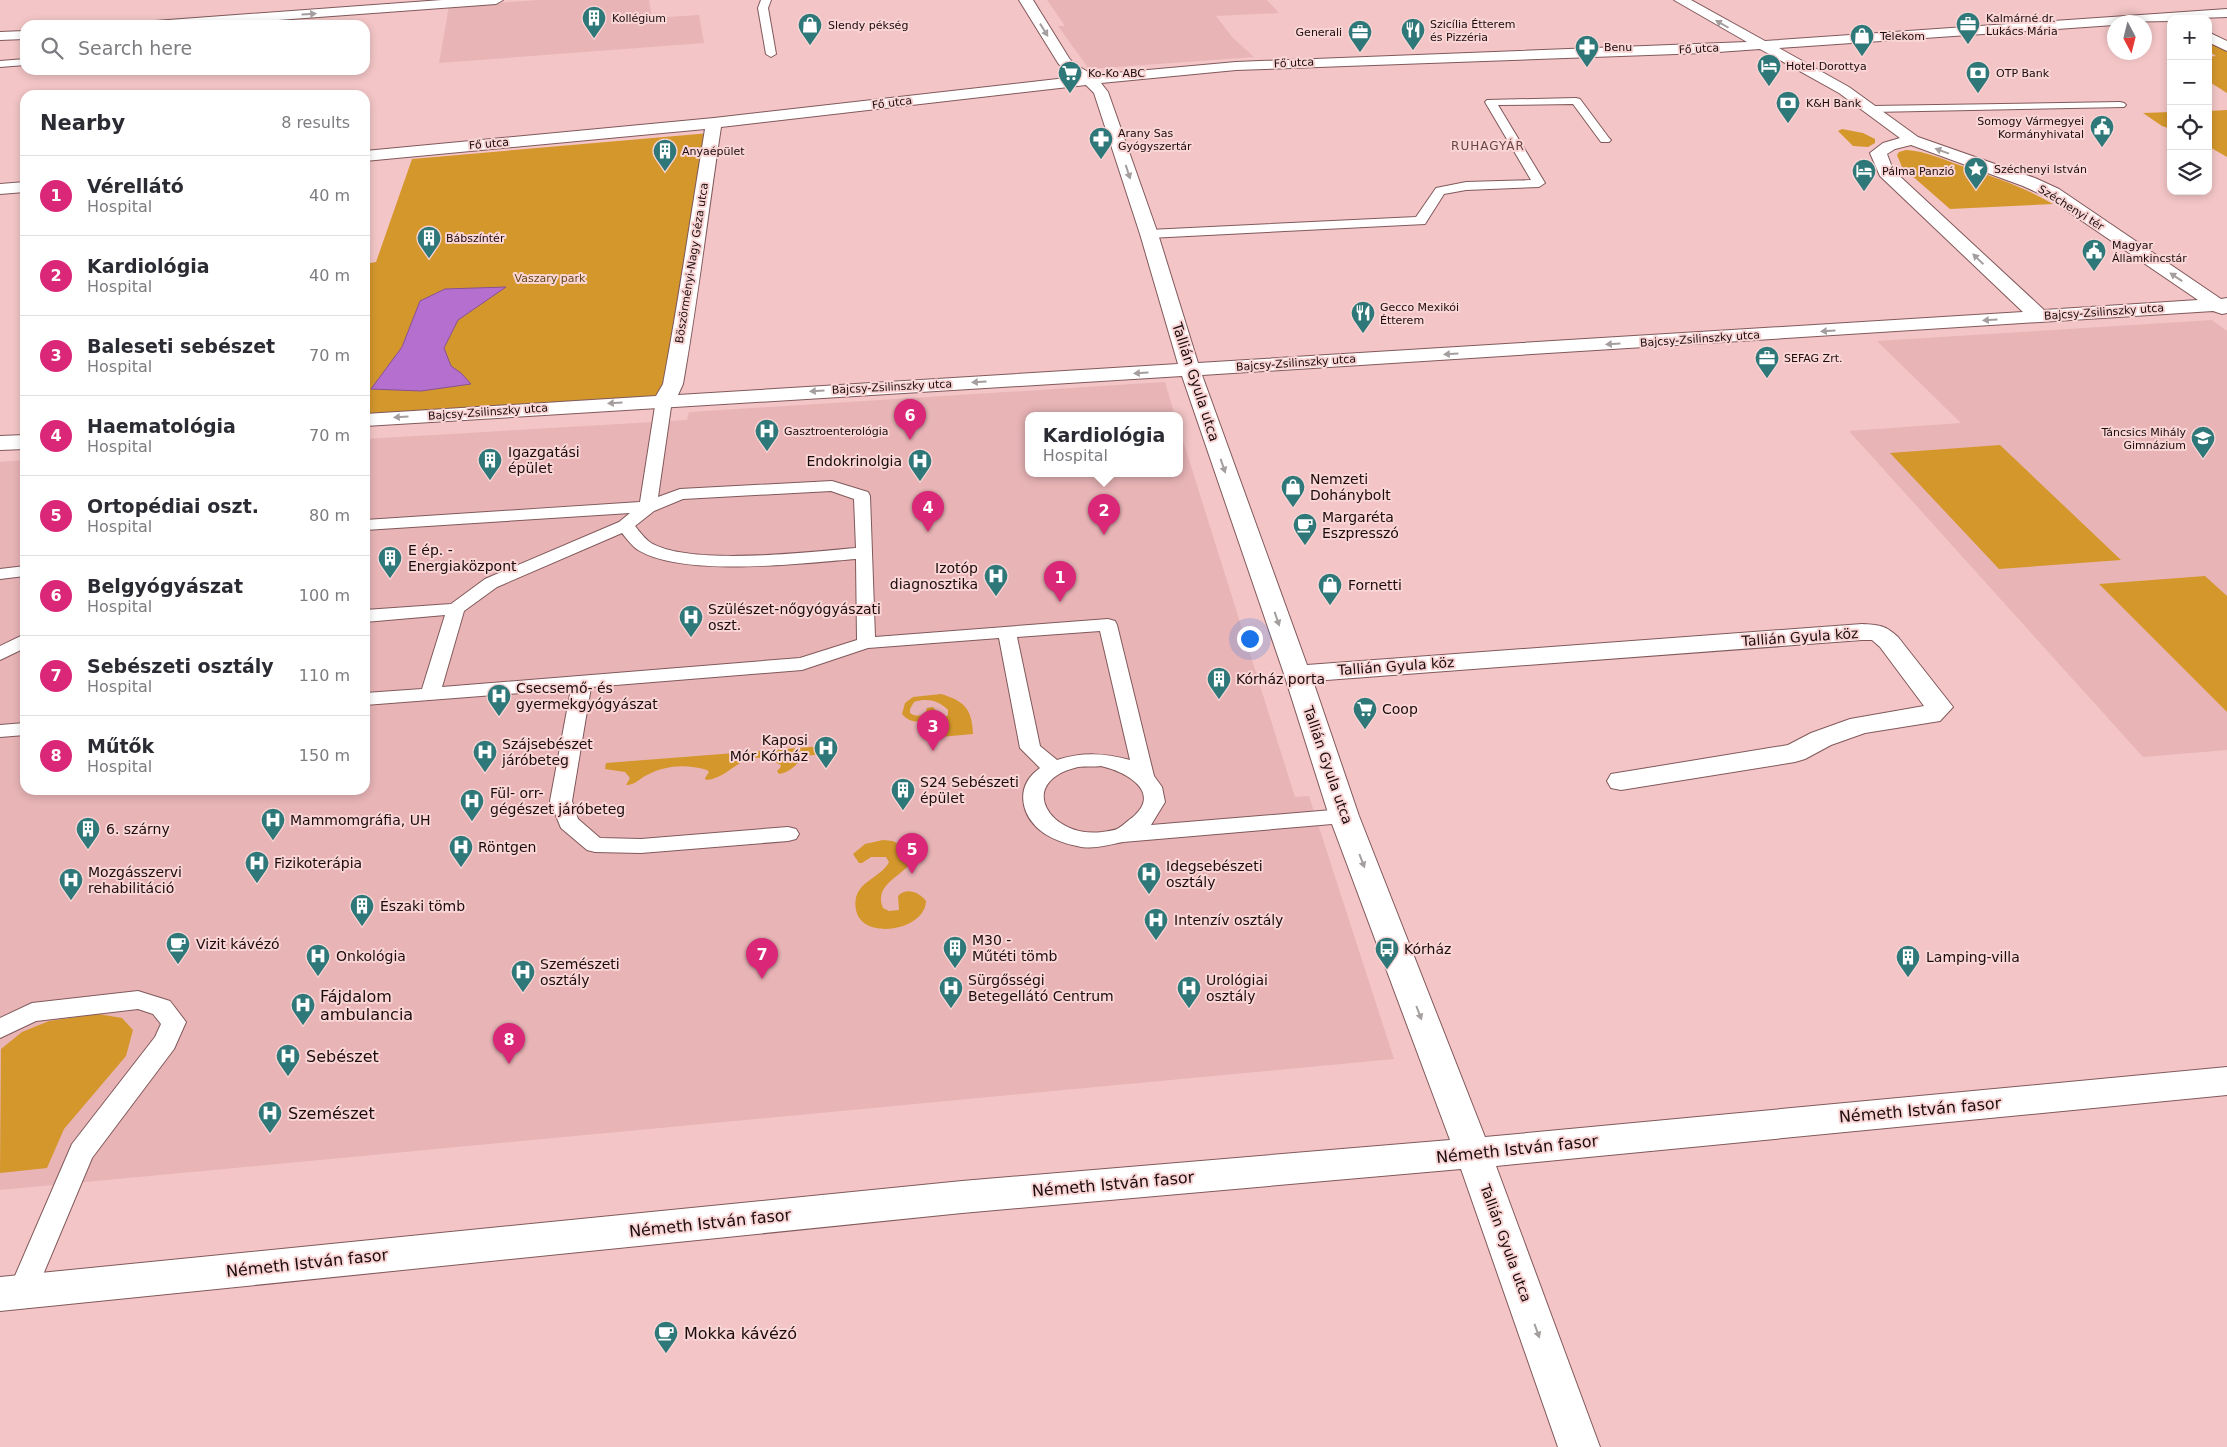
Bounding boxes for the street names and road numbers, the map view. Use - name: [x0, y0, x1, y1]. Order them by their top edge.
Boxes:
- street label: Fő utca: [1679, 41, 1719, 57]
- street label: Fő utca: [1274, 55, 1314, 71]
- street label: Fő utca: [871, 94, 913, 112]
- street label: Fő utca: [468, 136, 510, 152]
- street label: Böszörményi-Nagy Géza utca: [673, 182, 711, 344]
- street label: Széchenyi tér: [2036, 183, 2107, 234]
- street label: Bajcsy-Zsilinszky utca: [2043, 301, 2165, 323]
- street label: Tallián Gyula utca: [1169, 320, 1223, 443]
- street label: Bajcsy-Zsilinszky utca: [1639, 328, 1761, 350]
- street label: Bajcsy-Zsilinszky utca: [1235, 352, 1357, 374]
- street label: Bajcsy-Zsilinszky utca: [832, 377, 952, 397]
- street label: Bajcsy-Zsilinszky utca: [427, 401, 549, 423]
- street label: Tallián Gyula köz: [1740, 625, 1859, 649]
- street label: Tallián Gyula köz: [1336, 654, 1455, 678]
- street label: Tallián Gyula utca: [1300, 703, 1356, 826]
- street label: Németh István fasor: [1838, 1093, 2002, 1127]
- street label: Németh István fasor: [1435, 1131, 1599, 1167]
- street label: Németh István fasor: [1031, 1167, 1195, 1201]
- street label: Tallián Gyula utca: [1477, 1181, 1535, 1304]
- street label: Németh István fasor: [628, 1205, 792, 1241]
- street label: Németh István fasor: [225, 1245, 389, 1281]

